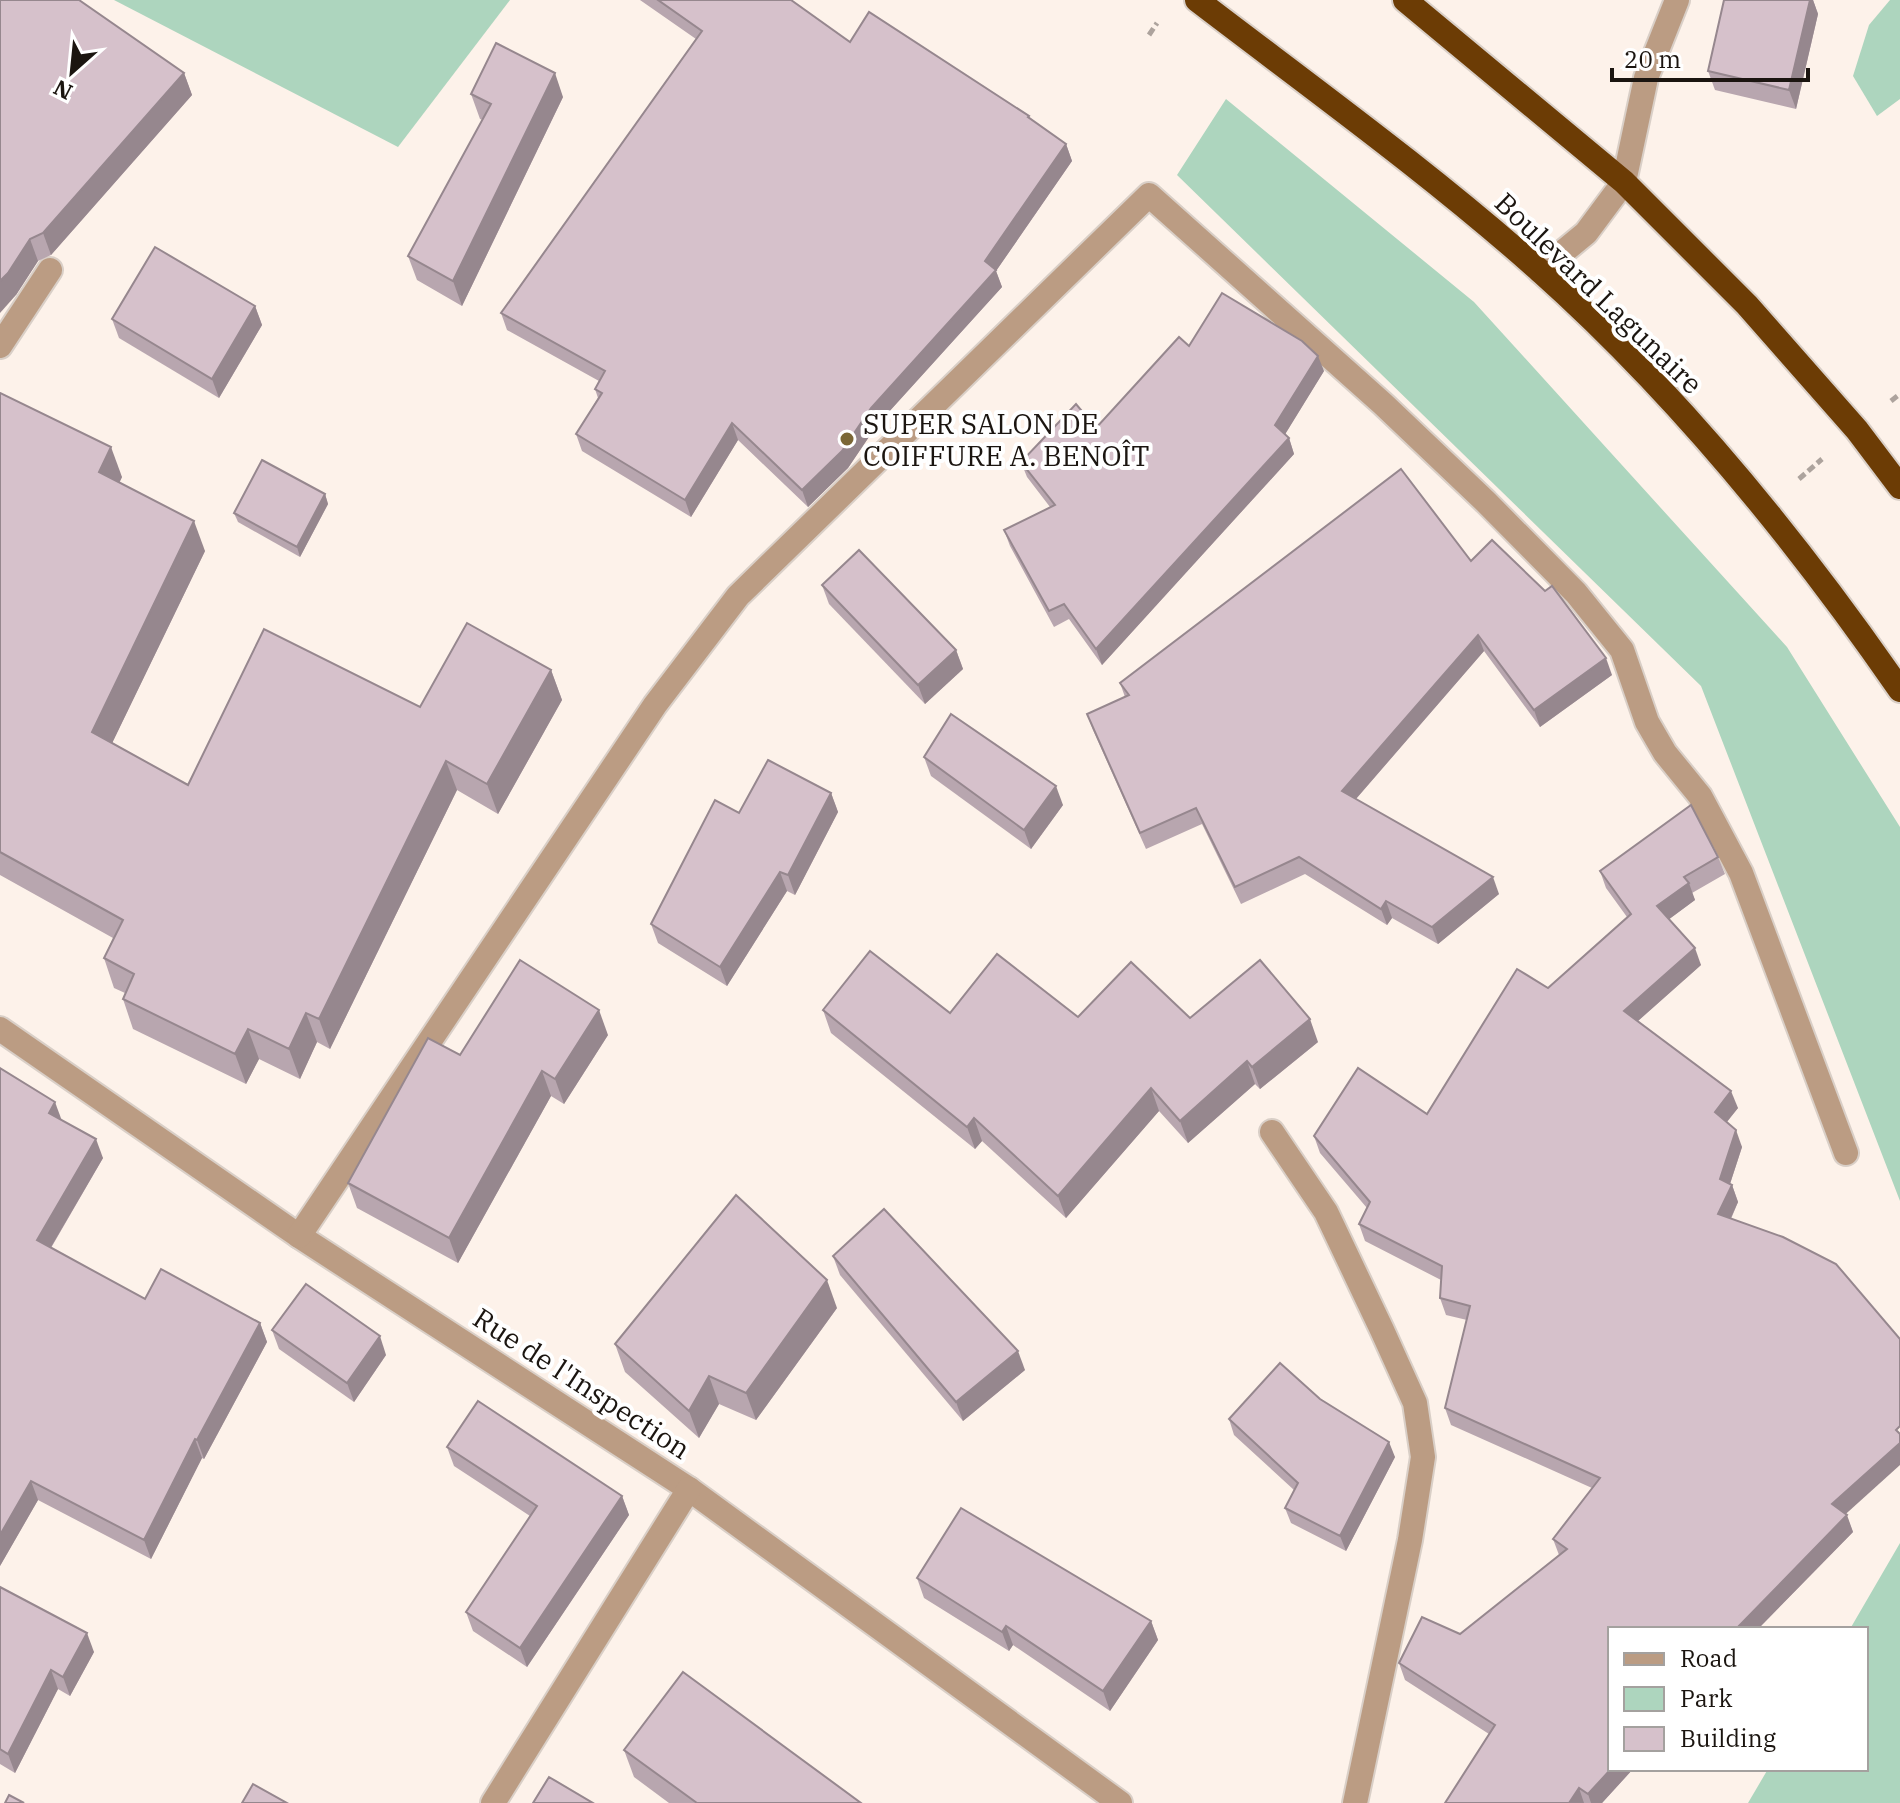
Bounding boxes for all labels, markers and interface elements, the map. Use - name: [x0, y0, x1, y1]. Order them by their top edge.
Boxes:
- north arrow: [32, 32, 112, 112]
- scale bar: [1612, 32, 1808, 82]
- text: 20 m: [1624, 43, 1681, 75]
- text: N: [48, 73, 77, 107]
- street label: Boulevard Lagunaire: [1487, 184, 1711, 402]
- place label: SUPER SALON DE COIFFURE A. BENOÎT: [863, 405, 1150, 474]
- marker: SUPER SALON DE COIFFURE A. BENOÎT: [838, 430, 856, 448]
- street label: Rue de l'Inspection: [466, 1299, 698, 1467]
- legend: [1608, 1627, 1868, 1771]
- text: Road: [1680, 1642, 1737, 1674]
- text: Park: [1680, 1682, 1732, 1714]
- text: Building: [1680, 1722, 1776, 1754]

